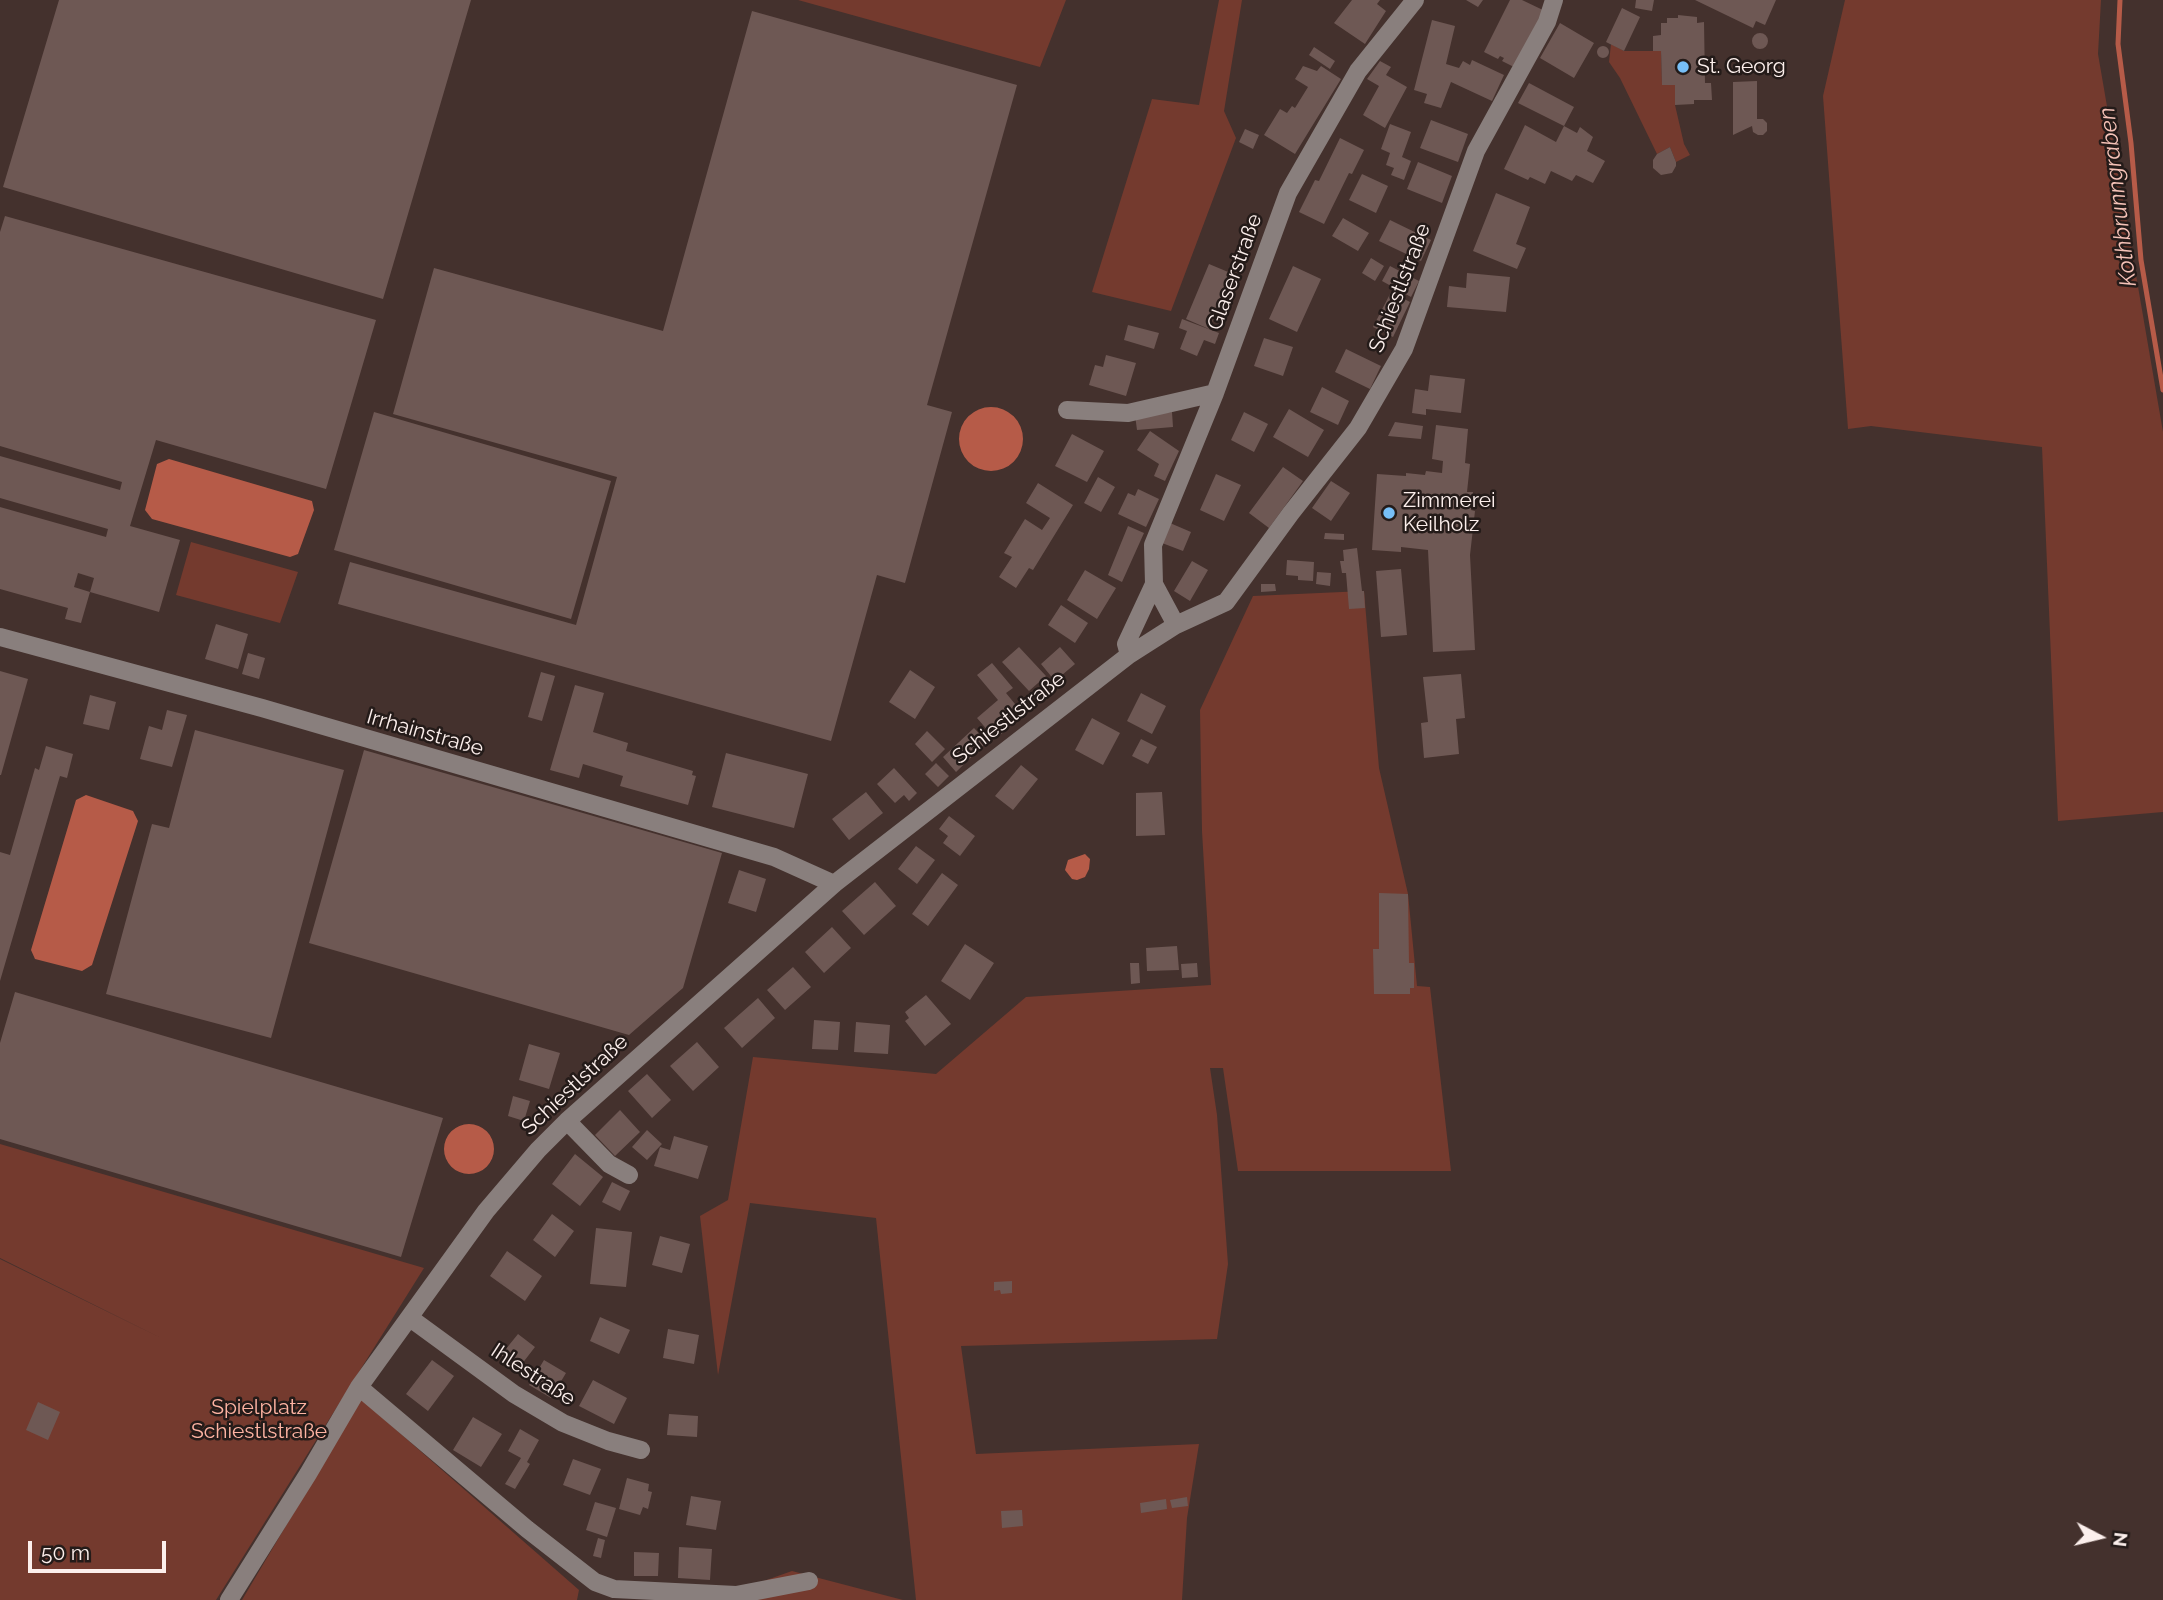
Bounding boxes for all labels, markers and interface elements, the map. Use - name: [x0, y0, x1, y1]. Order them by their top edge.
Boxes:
- place label: St. Georg: [1697, 54, 1786, 80]
- marker: St. Georg: [1675, 59, 1691, 75]
- water label: Kothbrunngraben: [2093, 106, 2143, 288]
- street label: Glaserstraße: [1202, 210, 1268, 334]
- street label: Schiestlstraße: [1364, 220, 1436, 356]
- place label: Zimmerei Keilholz: [1403, 488, 1496, 538]
- marker: Zimmerei Keilholz: [1381, 505, 1397, 521]
- street label: Schiestlstraße: [948, 666, 1070, 770]
- street label: Irrhainstraße: [364, 704, 486, 762]
- street label: Schiestlstraße: [517, 1029, 633, 1141]
- street label: Ihlestraße: [486, 1338, 580, 1412]
- park label: Spielplatz Schiestlstraße: [191, 1395, 327, 1445]
- north arrow: [2065, 1502, 2135, 1572]
- scale bar: [32, 1526, 170, 1570]
- text: N: [2109, 1531, 2133, 1548]
- text: 50 m: [41, 1540, 90, 1565]

